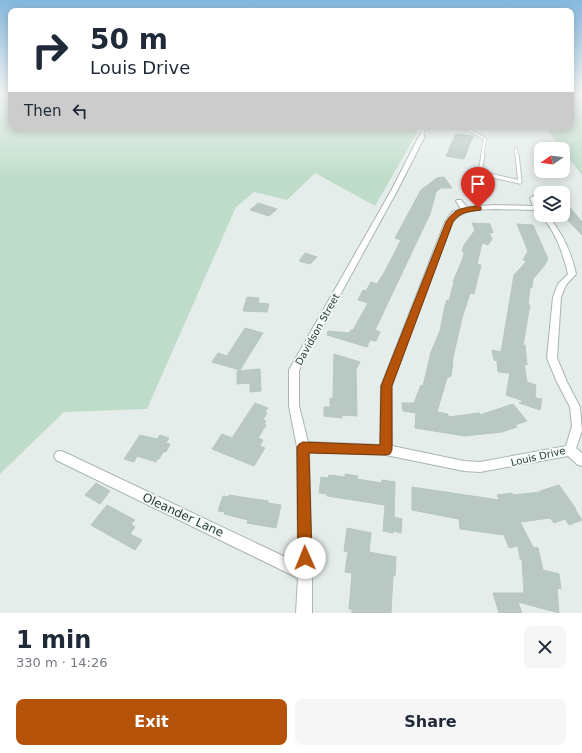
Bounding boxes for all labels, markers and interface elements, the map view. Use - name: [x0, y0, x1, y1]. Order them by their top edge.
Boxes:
- text: 50 m: [90, 23, 168, 56]
- icon: right: [24, 24, 76, 76]
- text: Louis Drive: [90, 57, 190, 78]
- icon: left: [69, 100, 91, 122]
- text: Then: [24, 102, 61, 120]
- north arrow: [534, 142, 570, 178]
- map controls: [534, 142, 570, 222]
- pin: [461, 167, 495, 208]
- icon: arrive: [467, 173, 489, 195]
- button: layers: [534, 186, 570, 222]
- street label: Davidson Street: [293, 291, 342, 367]
- street label: Louis Drive: [510, 445, 566, 468]
- street label: Oleander Lane: [140, 490, 226, 540]
- position arrow: [284, 537, 326, 579]
- text: 1 min: [16, 626, 91, 654]
- button: close: [524, 626, 566, 668]
- text: 330 m · 14:26: [16, 655, 107, 670]
- button: Exit: [16, 699, 287, 745]
- button: Share: [295, 699, 566, 745]

